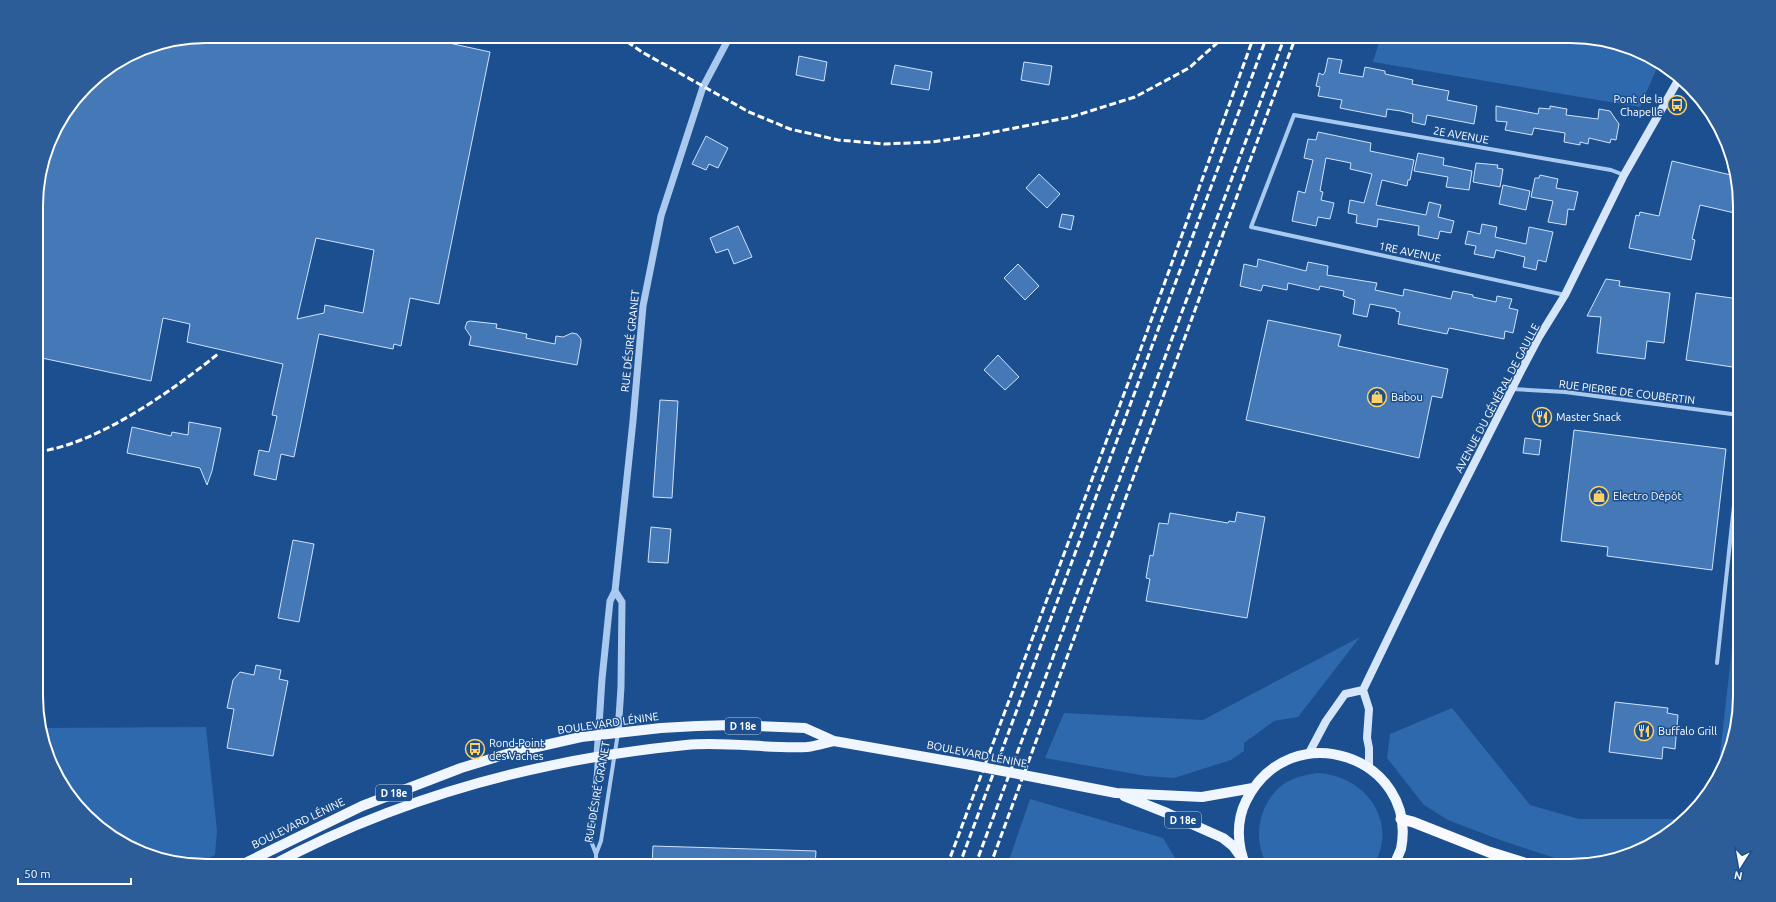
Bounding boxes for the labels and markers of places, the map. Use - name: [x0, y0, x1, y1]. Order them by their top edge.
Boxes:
- place label: Pont de la Chapelle: [1613, 93, 1663, 118]
- bus stop icon: Pont de la Chapelle: [1666, 94, 1688, 116]
- shop icon: Babou: [1366, 386, 1388, 408]
- place label: Babou: [1391, 391, 1423, 403]
- restaurant icon: Master Snack: [1531, 406, 1553, 428]
- place label: Master Snack: [1556, 411, 1622, 423]
- shop icon: Electro Dépôt: [1588, 485, 1610, 507]
- place label: Electro Dépôt: [1613, 490, 1682, 502]
- restaurant icon: Buffalo Grill: [1633, 720, 1655, 742]
- place label: Buffalo Grill: [1658, 725, 1717, 737]
- place label: Rond-Point des Vaches: [489, 737, 545, 762]
- bus stop icon: Rond-Point des Vaches: [464, 738, 486, 760]

